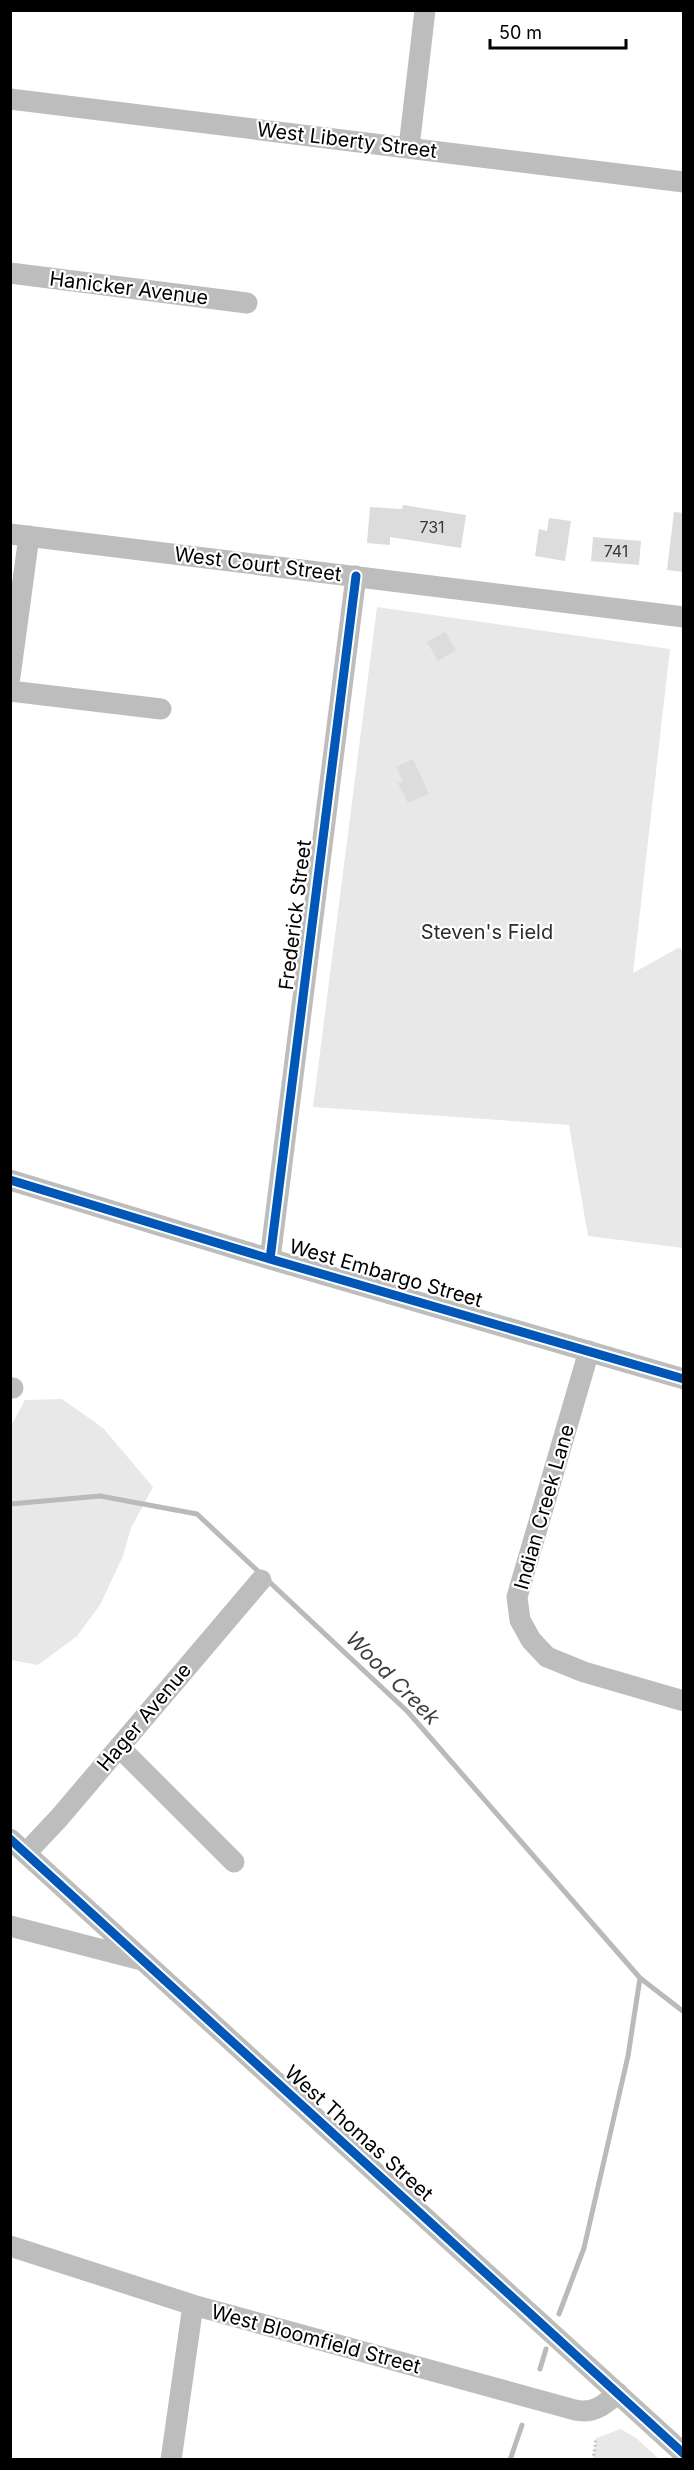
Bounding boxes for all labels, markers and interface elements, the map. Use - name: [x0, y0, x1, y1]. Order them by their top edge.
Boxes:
- scale bar: [490, 12, 626, 50]
- text: 50 m: [499, 22, 542, 43]
- street label: West Liberty Street: [256, 117, 439, 163]
- street label: Hanicker Avenue: [48, 266, 210, 310]
- house number: 731: [419, 517, 445, 537]
- house number: 741: [604, 541, 628, 561]
- street label: West Court Street: [173, 542, 343, 586]
- street label: Frederick Street: [274, 838, 316, 991]
- park label: Steven's Field: [421, 920, 553, 944]
- street label: West Embargo Street: [287, 1234, 486, 1312]
- street label: Indian Creek Lane: [509, 1422, 579, 1592]
- water label: Wood Creek: [341, 1626, 445, 1730]
- street label: Hager Avenue: [92, 1658, 196, 1776]
- street label: West Thomas Street: [280, 2060, 438, 2206]
- street label: West Bloomfield Street: [209, 2300, 424, 2379]

